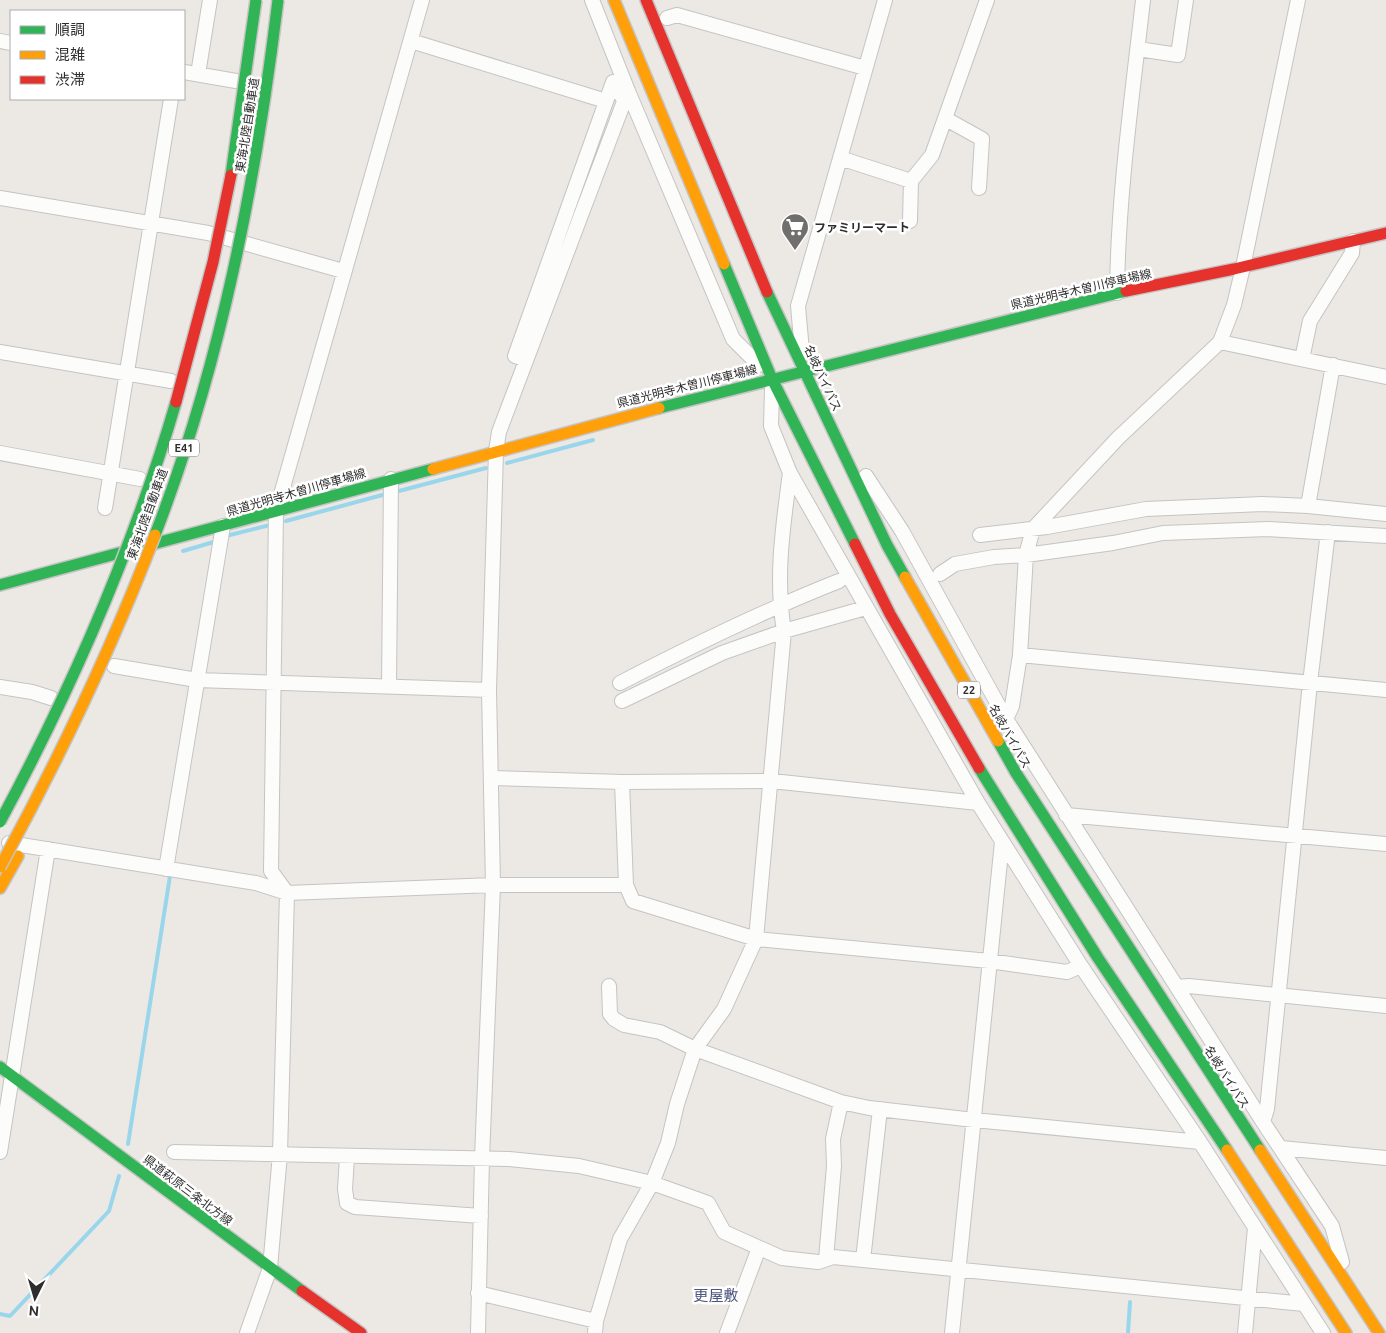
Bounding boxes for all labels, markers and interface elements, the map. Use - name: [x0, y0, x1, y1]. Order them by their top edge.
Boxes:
- legend: [10, 10, 185, 100]
- text: 順調: [55, 21, 85, 38]
- text: 混雑: [55, 46, 85, 63]
- text: 渋滞: [55, 71, 85, 88]
- street label: 東海北陸自動車道: [233, 77, 261, 173]
- supermarket icon: ファミリーマート: [780, 212, 810, 251]
- place label: ファミリーマート: [814, 221, 910, 234]
- street label: 県道光明寺木曽川停車場線: [1009, 266, 1153, 312]
- street label: 名岐バイパス: [802, 343, 844, 413]
- street label: 県道光明寺木曽川停車場線: [616, 362, 758, 410]
- road number: E41: [169, 439, 199, 456]
- street label: 県道光明寺木曽川停車場線: [225, 466, 367, 518]
- street label: 東海北陸自動車道: [124, 467, 170, 561]
- road number: 22: [958, 682, 980, 698]
- street label: 名岐バイパス: [986, 702, 1034, 770]
- street label: 名岐バイパス: [1202, 1043, 1252, 1111]
- street label: 県道萩原三条北方線: [141, 1152, 235, 1228]
- north arrow: [10, 1273, 60, 1323]
- district label: 更屋敷: [693, 1287, 739, 1304]
- text: N: [28, 1303, 40, 1319]

